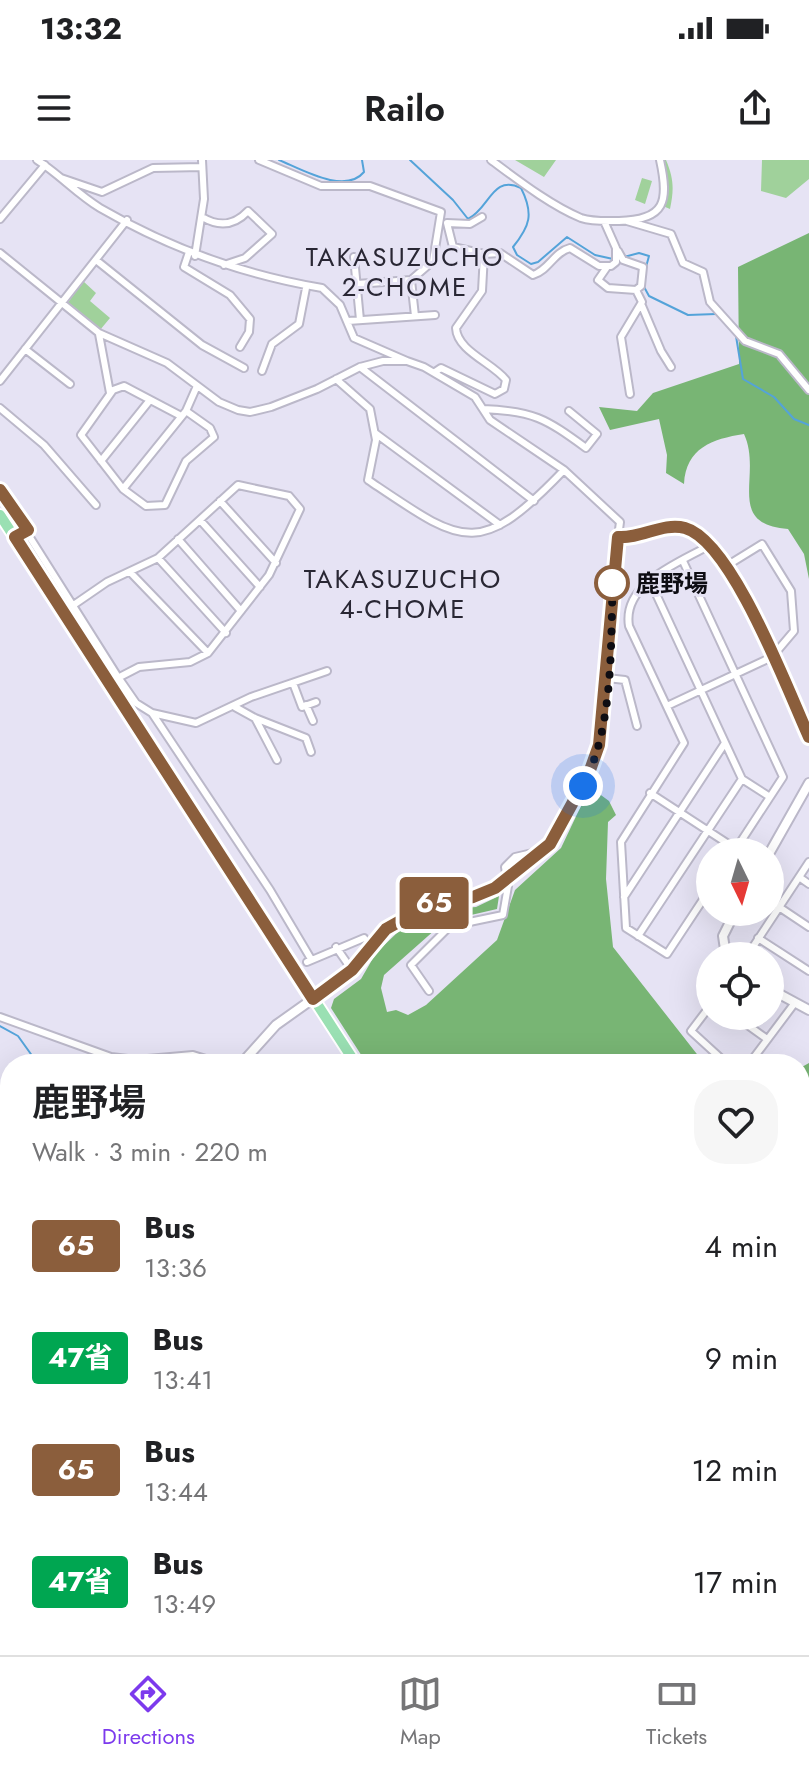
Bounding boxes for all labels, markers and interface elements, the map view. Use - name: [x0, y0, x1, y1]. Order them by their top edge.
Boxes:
- text: 13:32: [40, 7, 122, 50]
- text: Railo: [364, 82, 445, 134]
- icon: menu: [32, 86, 76, 130]
- icon: share: [733, 86, 777, 130]
- district label: TAKASUZUCHO 2-CHOME: [306, 238, 504, 306]
- district label: TAKASUZUCHO 4-CHOME: [304, 560, 502, 628]
- marker: 鹿野場: [595, 566, 629, 600]
- place label: 鹿野場: [636, 566, 708, 601]
- your location: [563, 766, 603, 806]
- north arrow: [696, 838, 784, 926]
- map controls: [696, 838, 784, 1030]
- line badge: 65: [398, 877, 470, 929]
- text: 65: [416, 882, 452, 923]
- button: locate: [696, 942, 784, 1030]
- text: 鹿野場: [32, 1075, 146, 1130]
- button: heart: [694, 1080, 778, 1164]
- text: Walk · 3 min · 220 m: [32, 1133, 268, 1171]
- text: Bus: [144, 1206, 195, 1249]
- text: 65: [58, 1225, 94, 1266]
- text: 4 min: [705, 1225, 778, 1268]
- text: 13:36: [144, 1249, 207, 1287]
- text: Bus: [152, 1318, 203, 1361]
- text: 47省: [48, 1337, 112, 1378]
- text: 9 min: [705, 1337, 778, 1380]
- text: 13:41: [152, 1361, 213, 1399]
- text: Bus: [144, 1430, 195, 1473]
- text: 65: [58, 1449, 94, 1490]
- text: 12 min: [691, 1449, 778, 1492]
- text: 13:44: [144, 1473, 208, 1511]
- text: Bus: [152, 1542, 203, 1585]
- text: 47省: [48, 1561, 112, 1602]
- text: 17 min: [693, 1561, 778, 1604]
- text: 13:49: [152, 1585, 216, 1623]
- tab: Directions: [102, 1672, 195, 1752]
- tab: Map: [398, 1672, 442, 1752]
- tab: Tickets: [646, 1672, 707, 1752]

